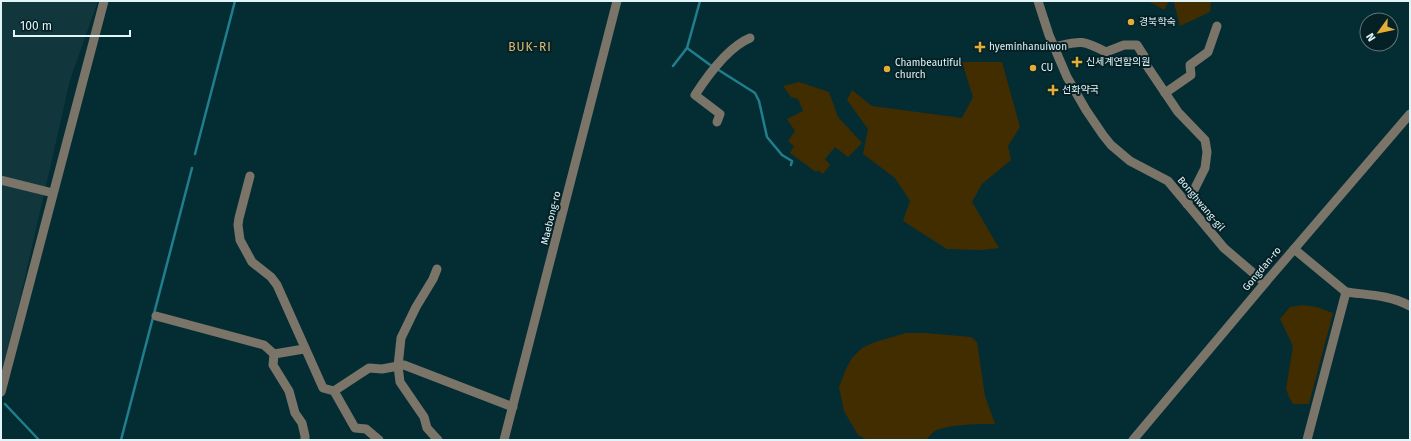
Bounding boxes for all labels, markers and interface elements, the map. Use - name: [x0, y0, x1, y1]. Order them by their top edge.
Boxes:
- scale bar: [14, 12, 130, 38]
- north arrow: [1359, 12, 1399, 52]
- place label: 경북학숙: [1139, 16, 1176, 28]
- marker: 경북학숙: [1126, 17, 1136, 27]
- text: 100 m: [20, 19, 52, 33]
- text: N: [1364, 31, 1378, 44]
- district label: BUK-RI: [508, 40, 552, 54]
- marker: hyeminhanuiwon: [974, 41, 986, 53]
- place label: hyeminhanuiwon: [989, 41, 1067, 53]
- marker: 신세계연합의원: [1071, 56, 1083, 68]
- place label: 신세계연합의원: [1086, 56, 1150, 68]
- place label: Chambeautiful church: [895, 57, 962, 81]
- place label: CU: [1041, 62, 1053, 74]
- marker: CU: [1028, 63, 1038, 73]
- marker: Chambeautiful church: [882, 64, 892, 74]
- marker: 선화약국: [1047, 84, 1059, 96]
- place label: 선화약국: [1062, 84, 1099, 96]
- street label: Bonghwang-gil: [1175, 174, 1227, 234]
- street label: Maebong-ro: [539, 190, 563, 246]
- street label: Gongdan-ro: [1240, 244, 1284, 293]

